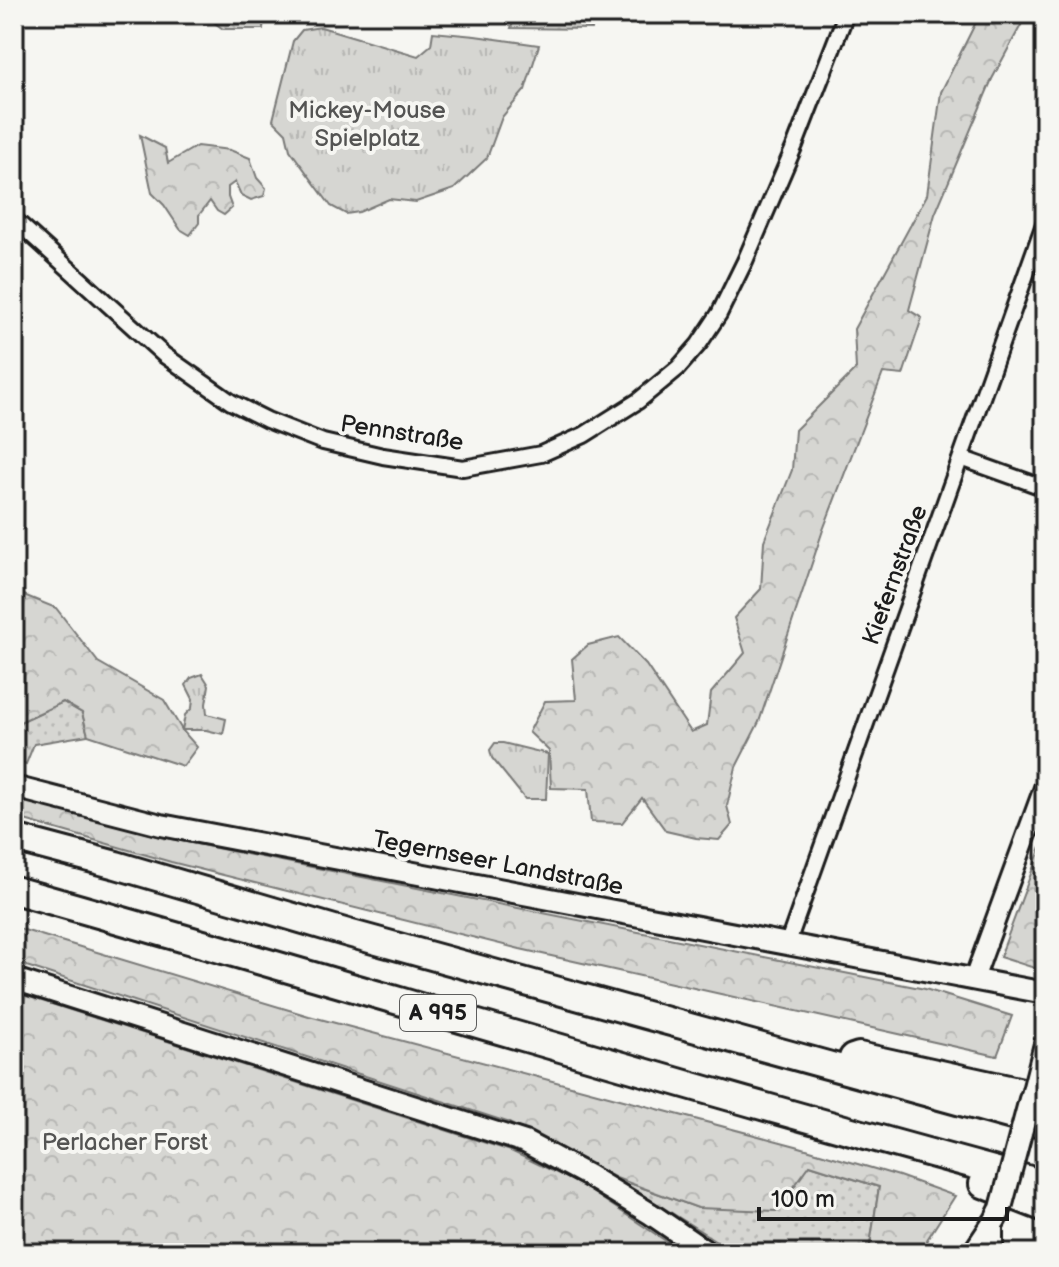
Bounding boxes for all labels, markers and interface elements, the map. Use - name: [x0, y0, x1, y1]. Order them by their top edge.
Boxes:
- park label: Mickey-Mouse Spielplatz: [288, 96, 446, 153]
- street label: Pennstraße: [338, 409, 466, 457]
- street label: Kiefernstraße: [856, 501, 934, 649]
- street label: Tegernseer Landstraße: [370, 824, 626, 902]
- road number: A 995: [400, 995, 476, 1031]
- park label: Perlacher Forst: [42, 1128, 209, 1157]
- scale bar: [759, 1171, 1007, 1221]
- text: 100 m: [771, 1185, 835, 1214]

